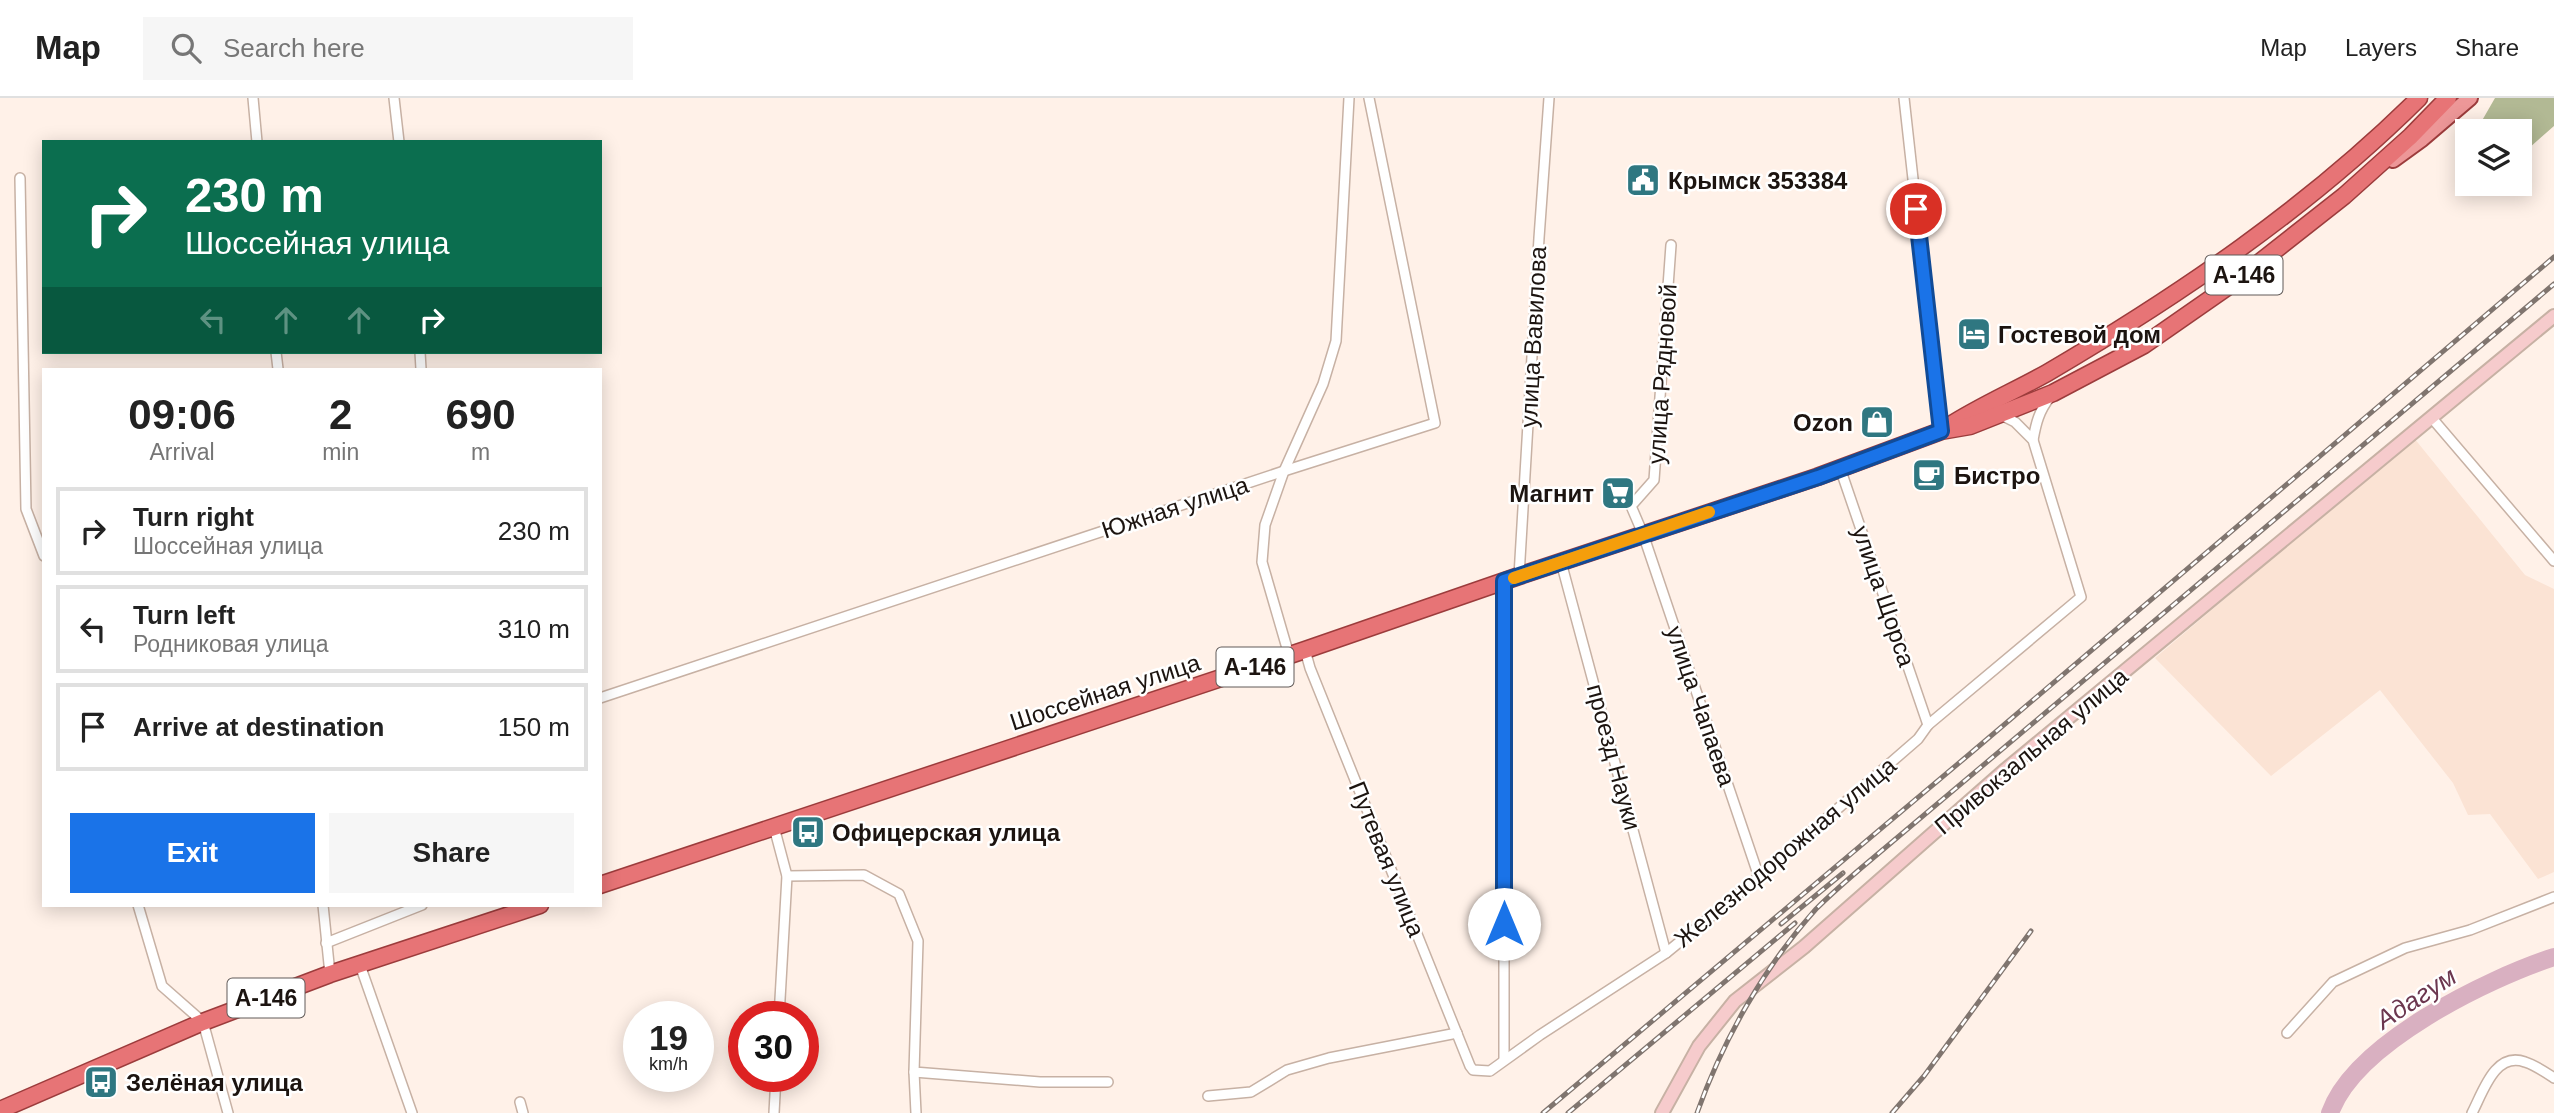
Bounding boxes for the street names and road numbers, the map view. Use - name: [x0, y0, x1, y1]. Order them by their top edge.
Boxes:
- street label: улица Вавилова: [1515, 245, 1551, 428]
- road number: А-146: [2206, 256, 2282, 294]
- street label: улица Рядновой: [1642, 283, 1682, 465]
- street label: Южная улица: [1098, 470, 1252, 543]
- street label: улица Щорса: [1847, 522, 1921, 671]
- street label: улица Чапаева: [1661, 622, 1741, 790]
- street label: Шоссейная улица: [1007, 648, 1204, 735]
- road number: А-146: [1216, 648, 1294, 687]
- street label: Привокзальная улица: [1929, 662, 2134, 840]
- street label: проезд Науки: [1582, 681, 1646, 833]
- street label: Железнодорожная улица: [1669, 751, 1902, 952]
- street label: Путевая улица: [1344, 778, 1431, 941]
- road number: А-146: [228, 978, 304, 1018]

